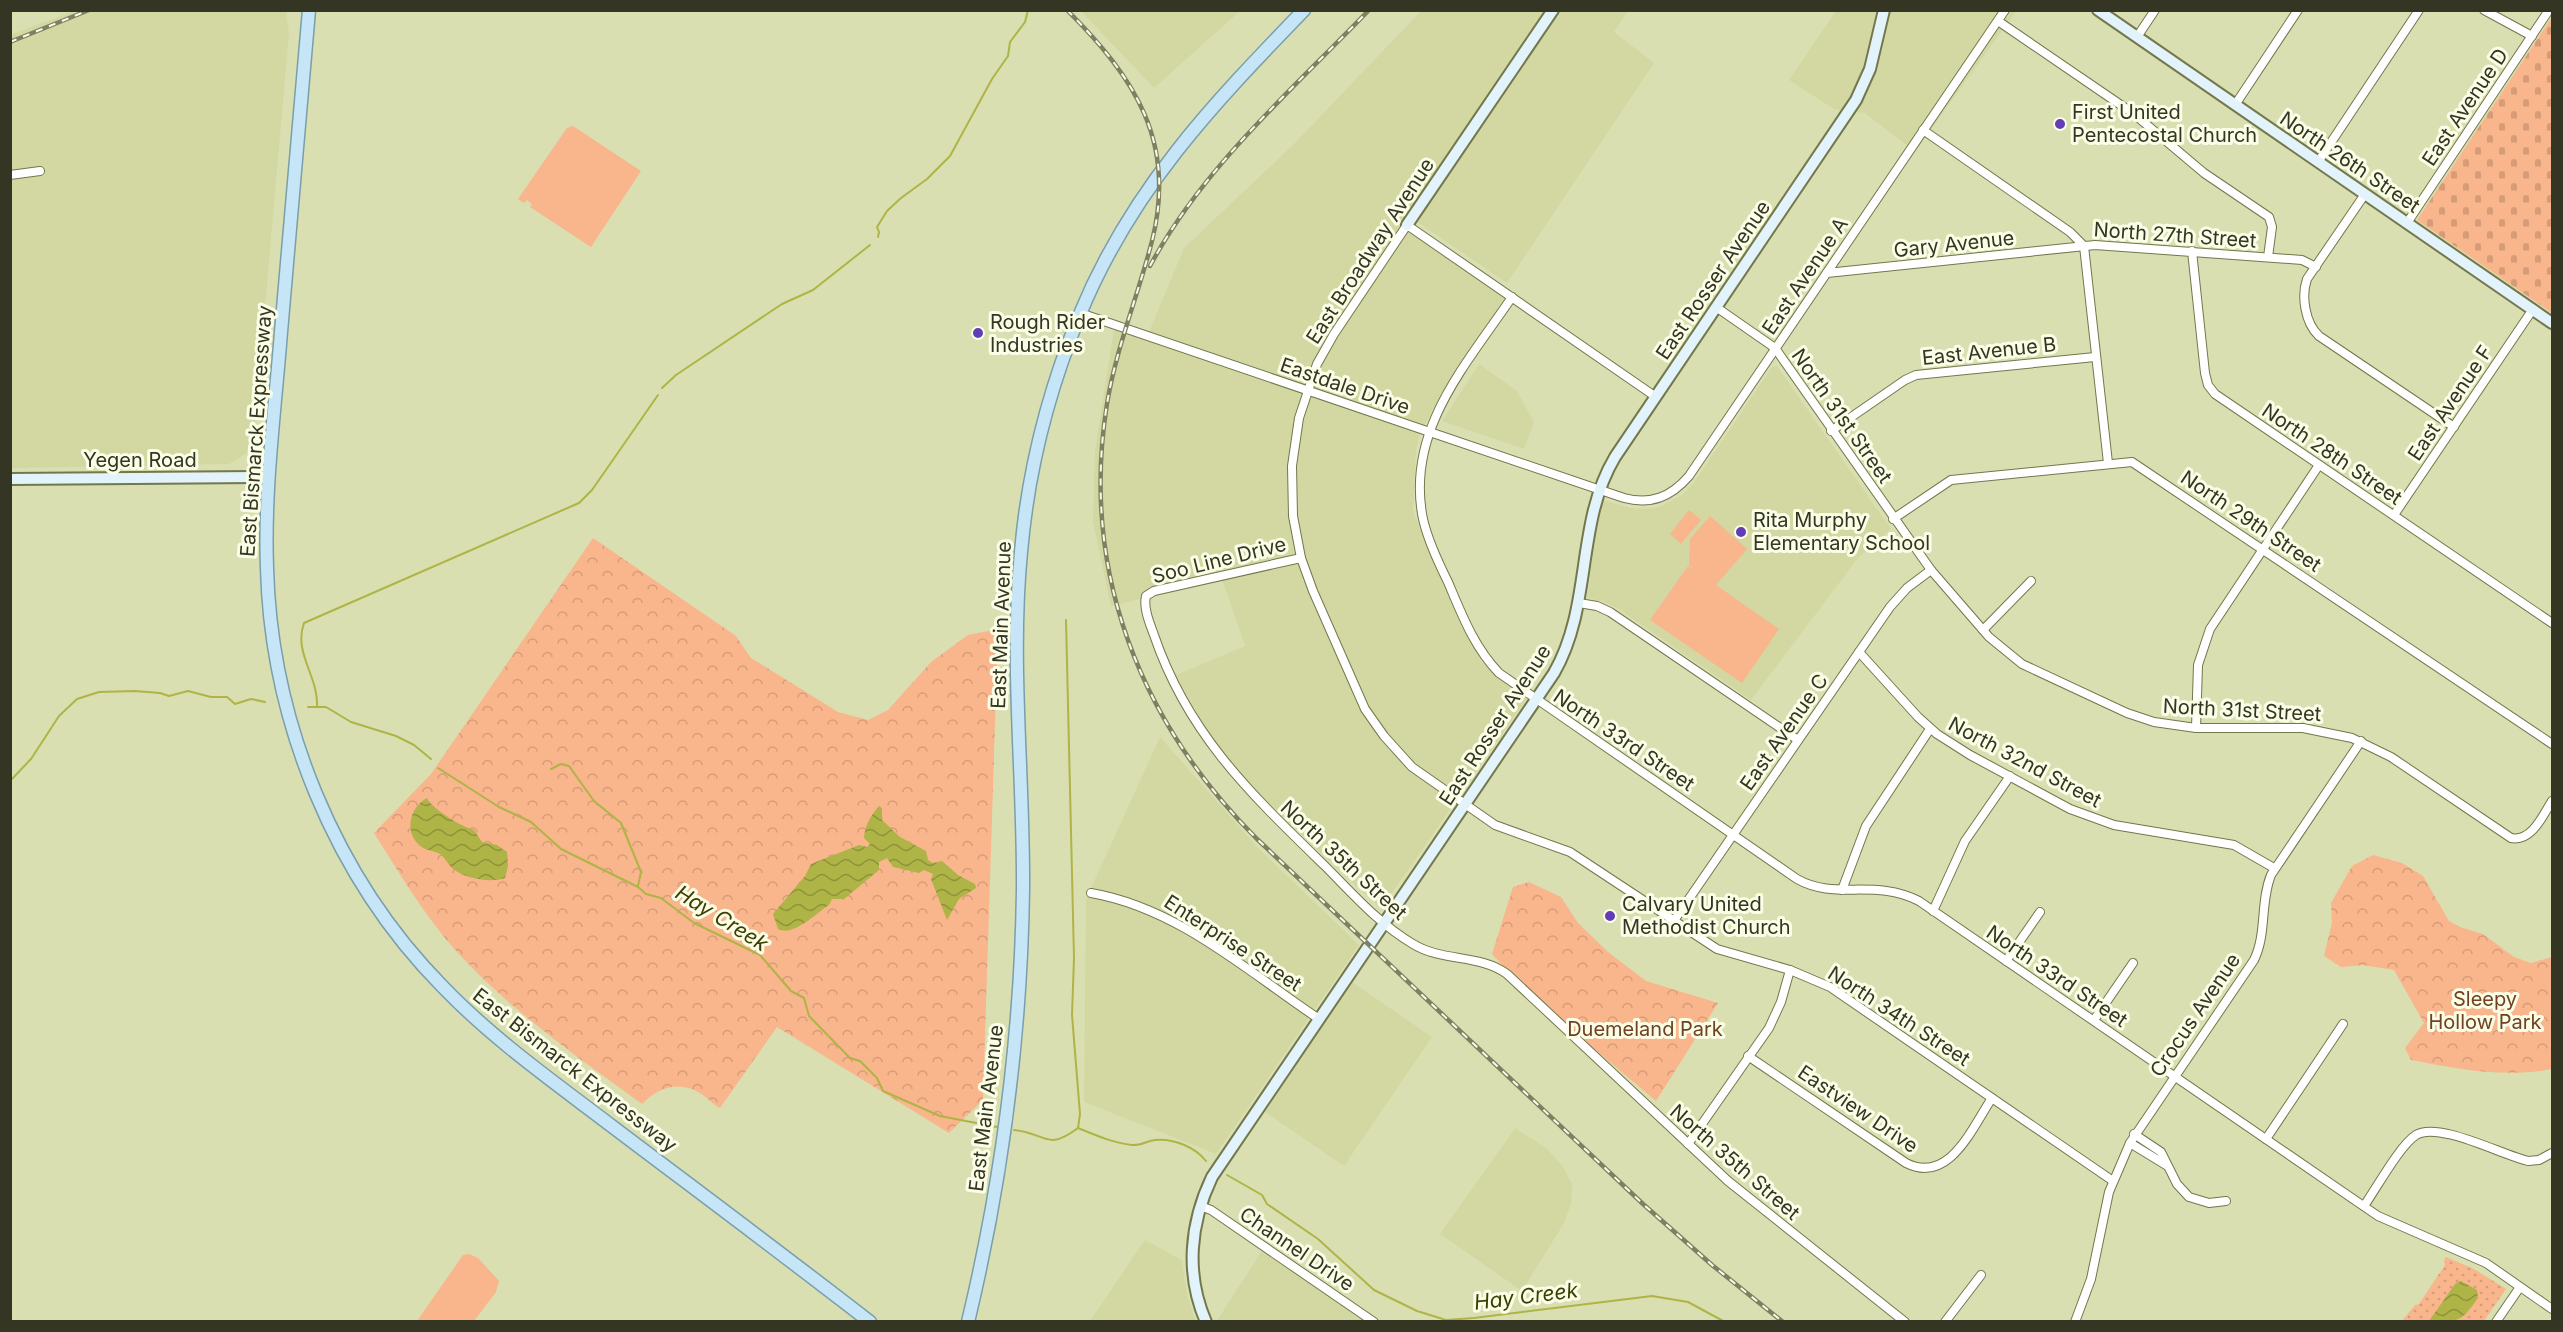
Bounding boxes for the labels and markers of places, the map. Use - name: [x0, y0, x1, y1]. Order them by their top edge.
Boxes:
- place label: First United Pentecostal Church: [2072, 100, 2257, 147]
- marker: First United Pentecostal Church: [2053, 117, 2067, 131]
- place label: Rough Rider Industries: [990, 310, 1106, 357]
- marker: Rough Rider Industries: [971, 326, 985, 340]
- place label: Rita Murphy Elementary School: [1753, 508, 1930, 555]
- marker: Rita Murphy Elementary School: [1734, 525, 1748, 539]
- place label: Calvary United Methodist Church: [1622, 892, 1791, 939]
- marker: Calvary United Methodist Church: [1603, 909, 1617, 923]

